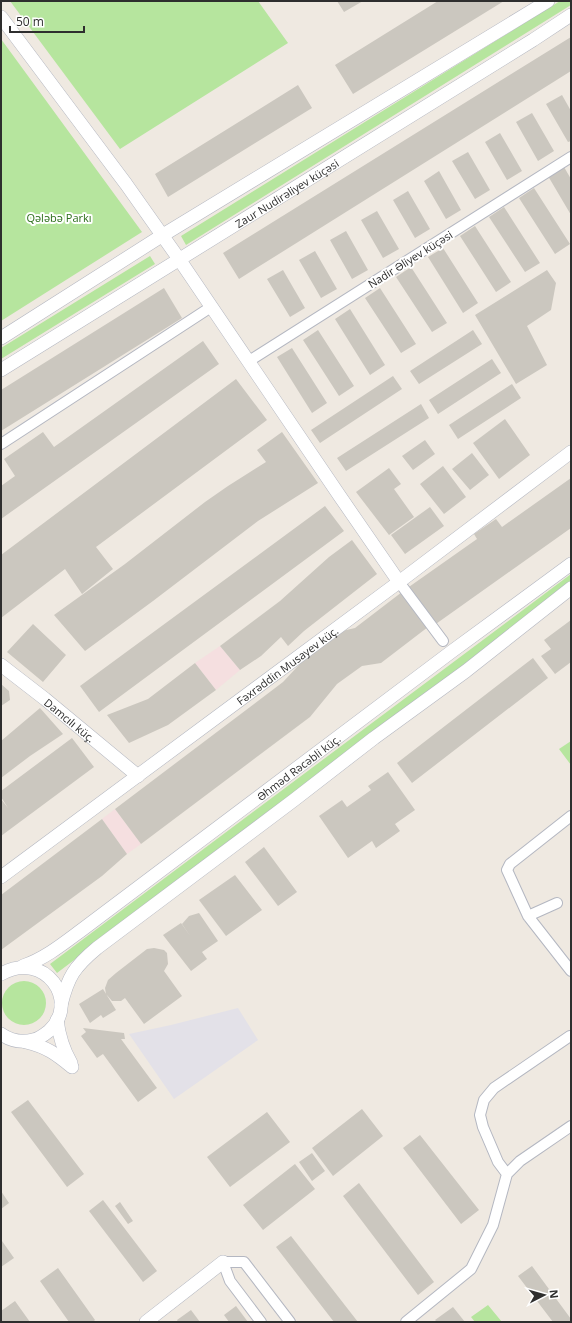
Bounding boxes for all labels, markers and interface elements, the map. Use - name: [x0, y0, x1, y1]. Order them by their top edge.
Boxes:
- scale bar: [10, 8, 84, 34]
- text: 50 m: [16, 13, 44, 30]
- street label: Zaur Nudirəliyev küçəsi: [232, 155, 341, 231]
- park label: Qələbə Parkı: [26, 210, 92, 225]
- street label: Nadir Əliyev küçəsi: [365, 227, 455, 291]
- street label: Fəxrəddin Musayev küç.: [233, 622, 341, 708]
- street label: Damcılı küç.: [41, 694, 98, 745]
- street label: Əhməd Rəcəbli küç.: [253, 731, 343, 804]
- north arrow: [524, 1275, 564, 1315]
- text: N: [547, 1289, 562, 1299]

